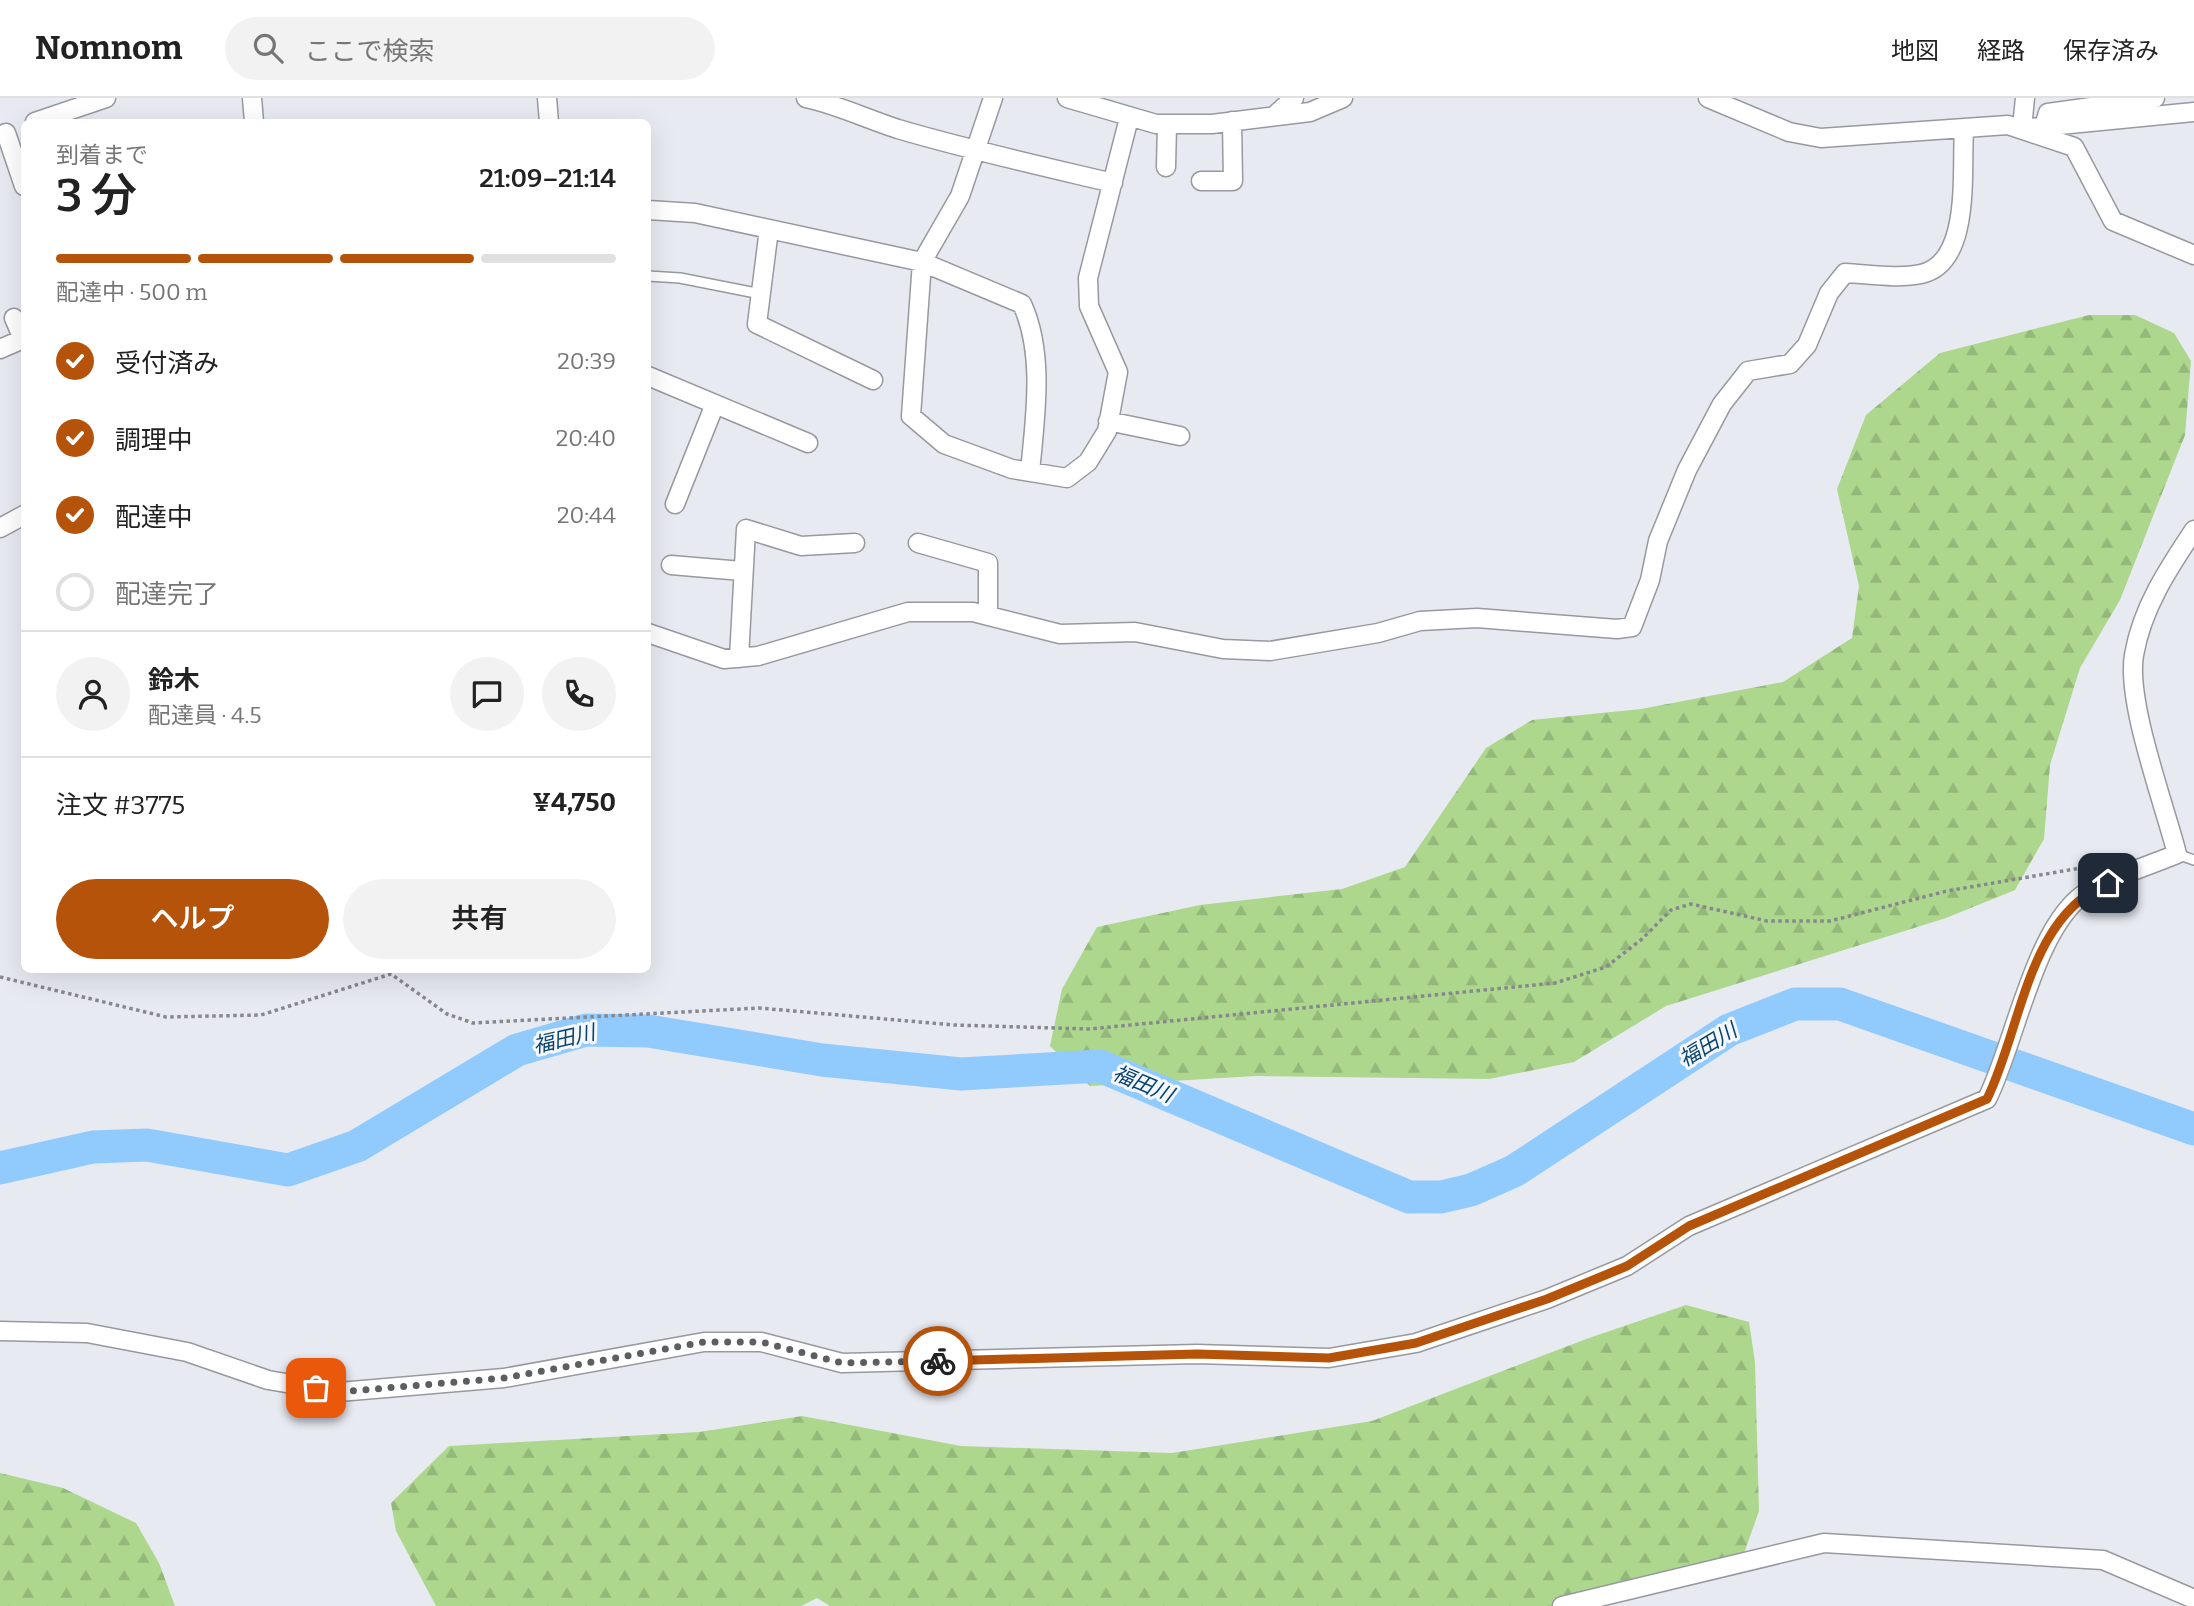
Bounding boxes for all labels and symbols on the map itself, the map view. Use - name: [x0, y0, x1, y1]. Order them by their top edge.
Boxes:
- pin: [2078, 853, 2138, 913]
- water label: 福田川: [1674, 1017, 1743, 1072]
- water label: 福田川: [530, 1019, 600, 1059]
- water label: 福田川: [1109, 1060, 1179, 1109]
- courier: [903, 1326, 973, 1396]
- pin: [286, 1358, 346, 1418]

